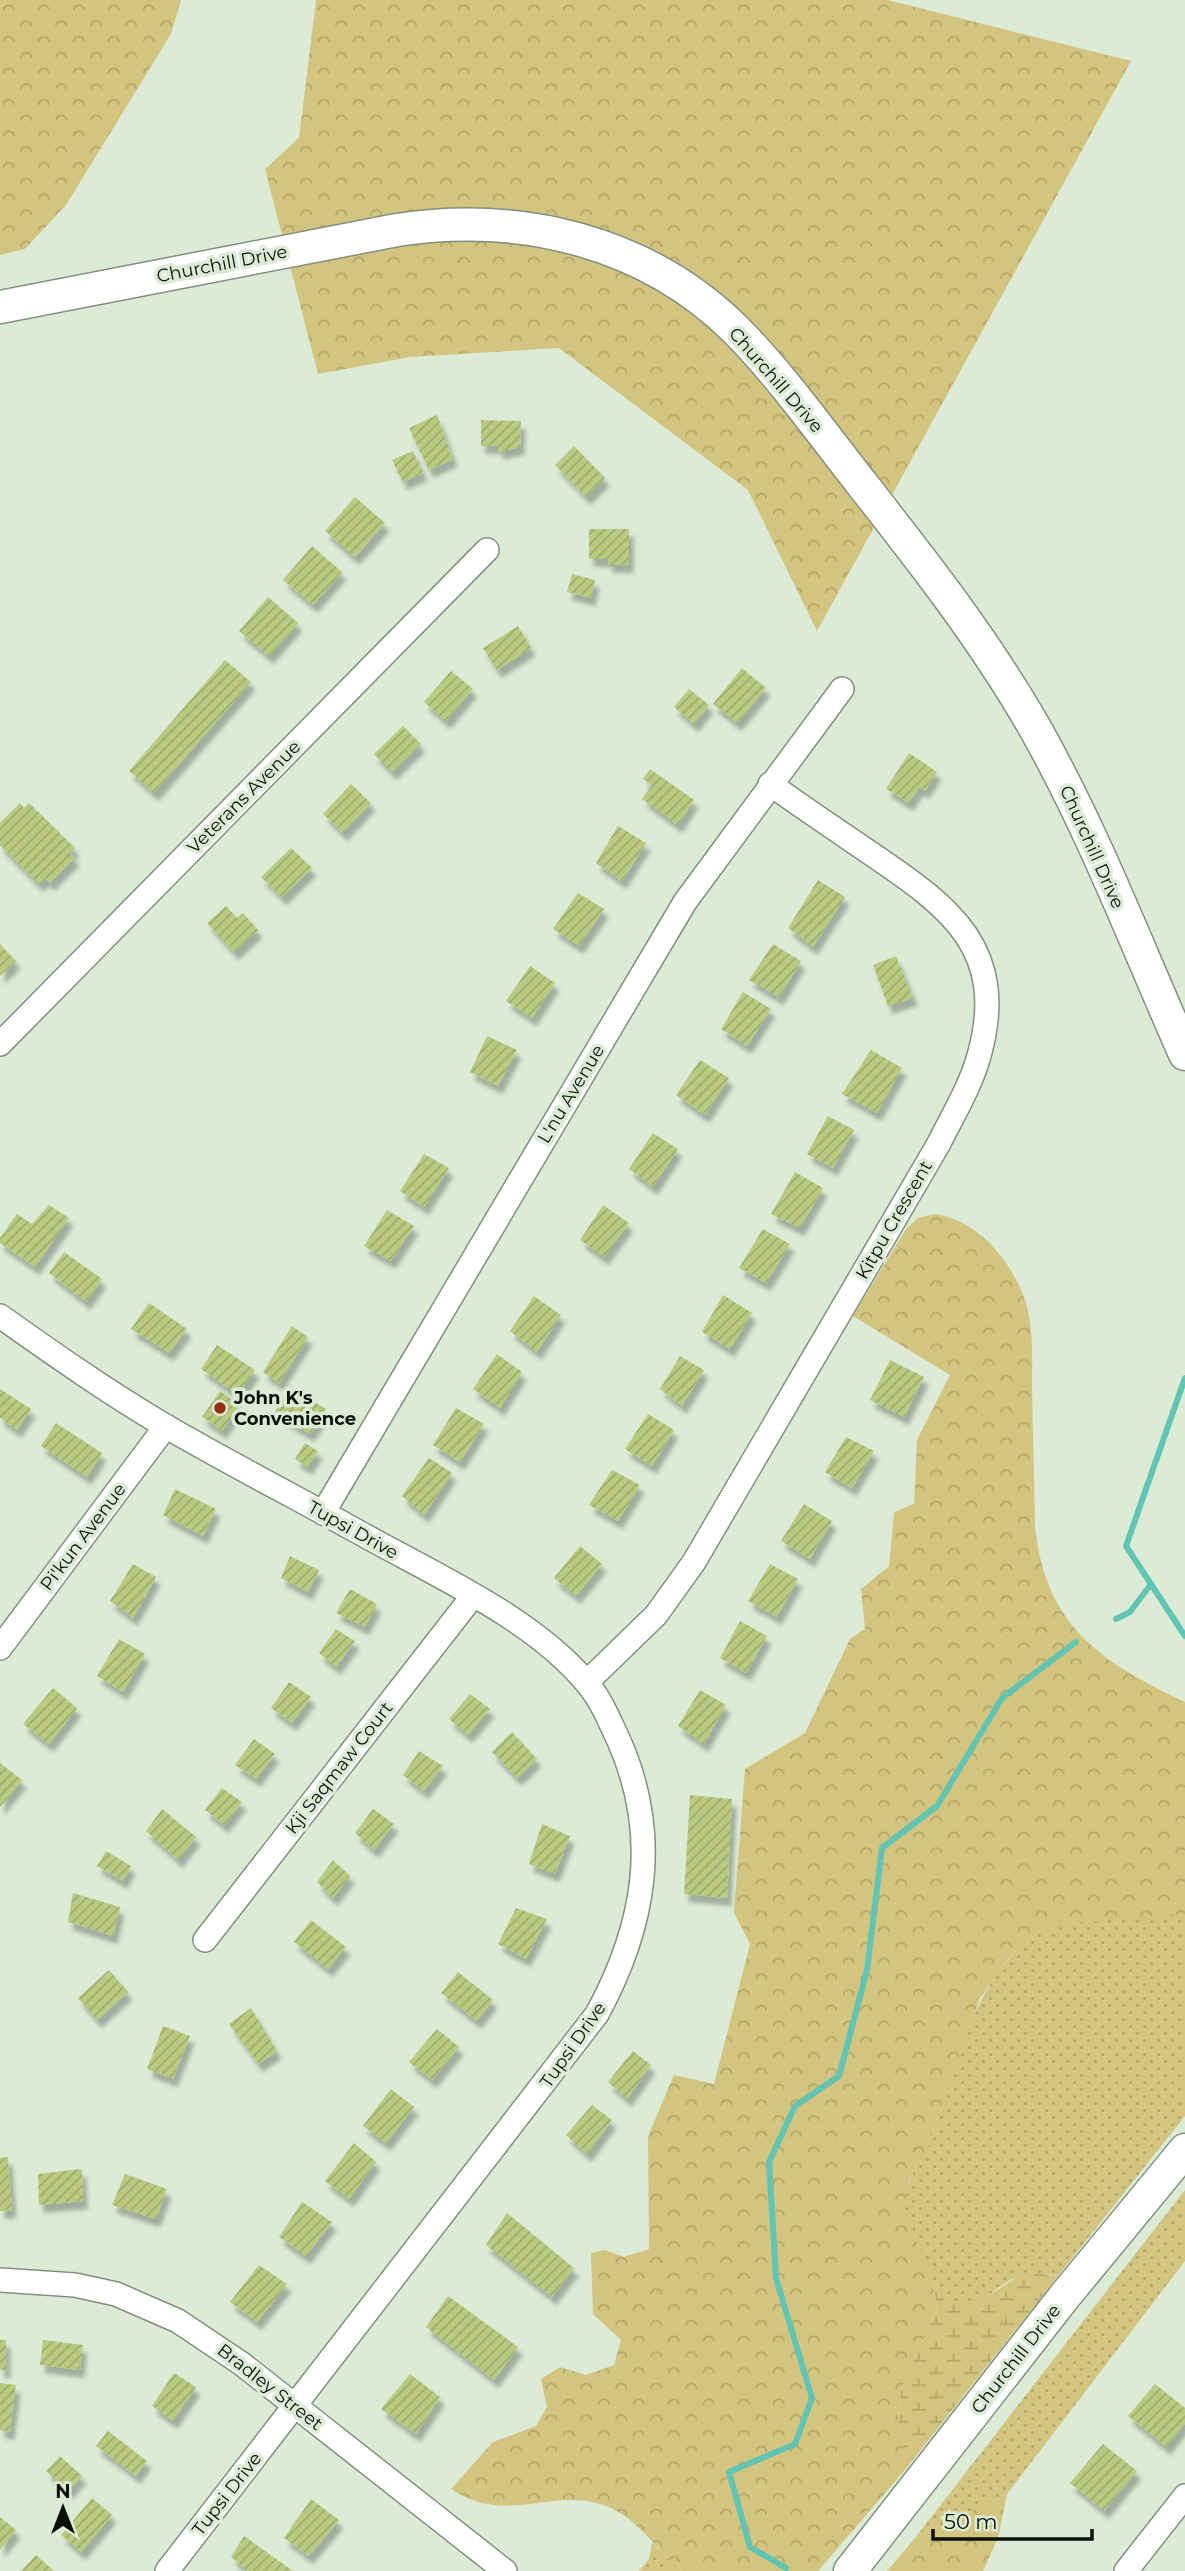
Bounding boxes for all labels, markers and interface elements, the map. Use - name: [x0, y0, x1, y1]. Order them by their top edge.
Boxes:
- street label: Churchill Drive: [155, 241, 289, 287]
- street label: Churchill Drive: [724, 323, 828, 437]
- street label: Veterans Avenue: [183, 736, 305, 858]
- street label: Churchill Drive: [1055, 782, 1129, 912]
- street label: L'nu Avenue: [533, 1041, 609, 1147]
- street label: Kitpu Crescent: [851, 1157, 937, 1283]
- place label: John K's Convenience: [233, 1387, 356, 1430]
- marker: John K's Convenience: [212, 1400, 228, 1416]
- street label: Pi'kun Avenue: [35, 1479, 131, 1595]
- street label: Tupsi Drive: [304, 1496, 402, 1564]
- street label: Kji Saqmaw Court: [281, 1697, 397, 1839]
- street label: Tupsi Drive: [535, 1998, 611, 2092]
- street label: Churchill Drive: [967, 2300, 1066, 2418]
- street label: Bradley Street: [213, 2339, 327, 2435]
- street label: Tupsi Drive: [188, 2448, 266, 2540]
- north arrow: [28, 2473, 98, 2543]
- text: N: [55, 2480, 71, 2503]
- scale bar: [933, 2498, 1092, 2542]
- text: 50 m: [944, 2509, 998, 2534]

